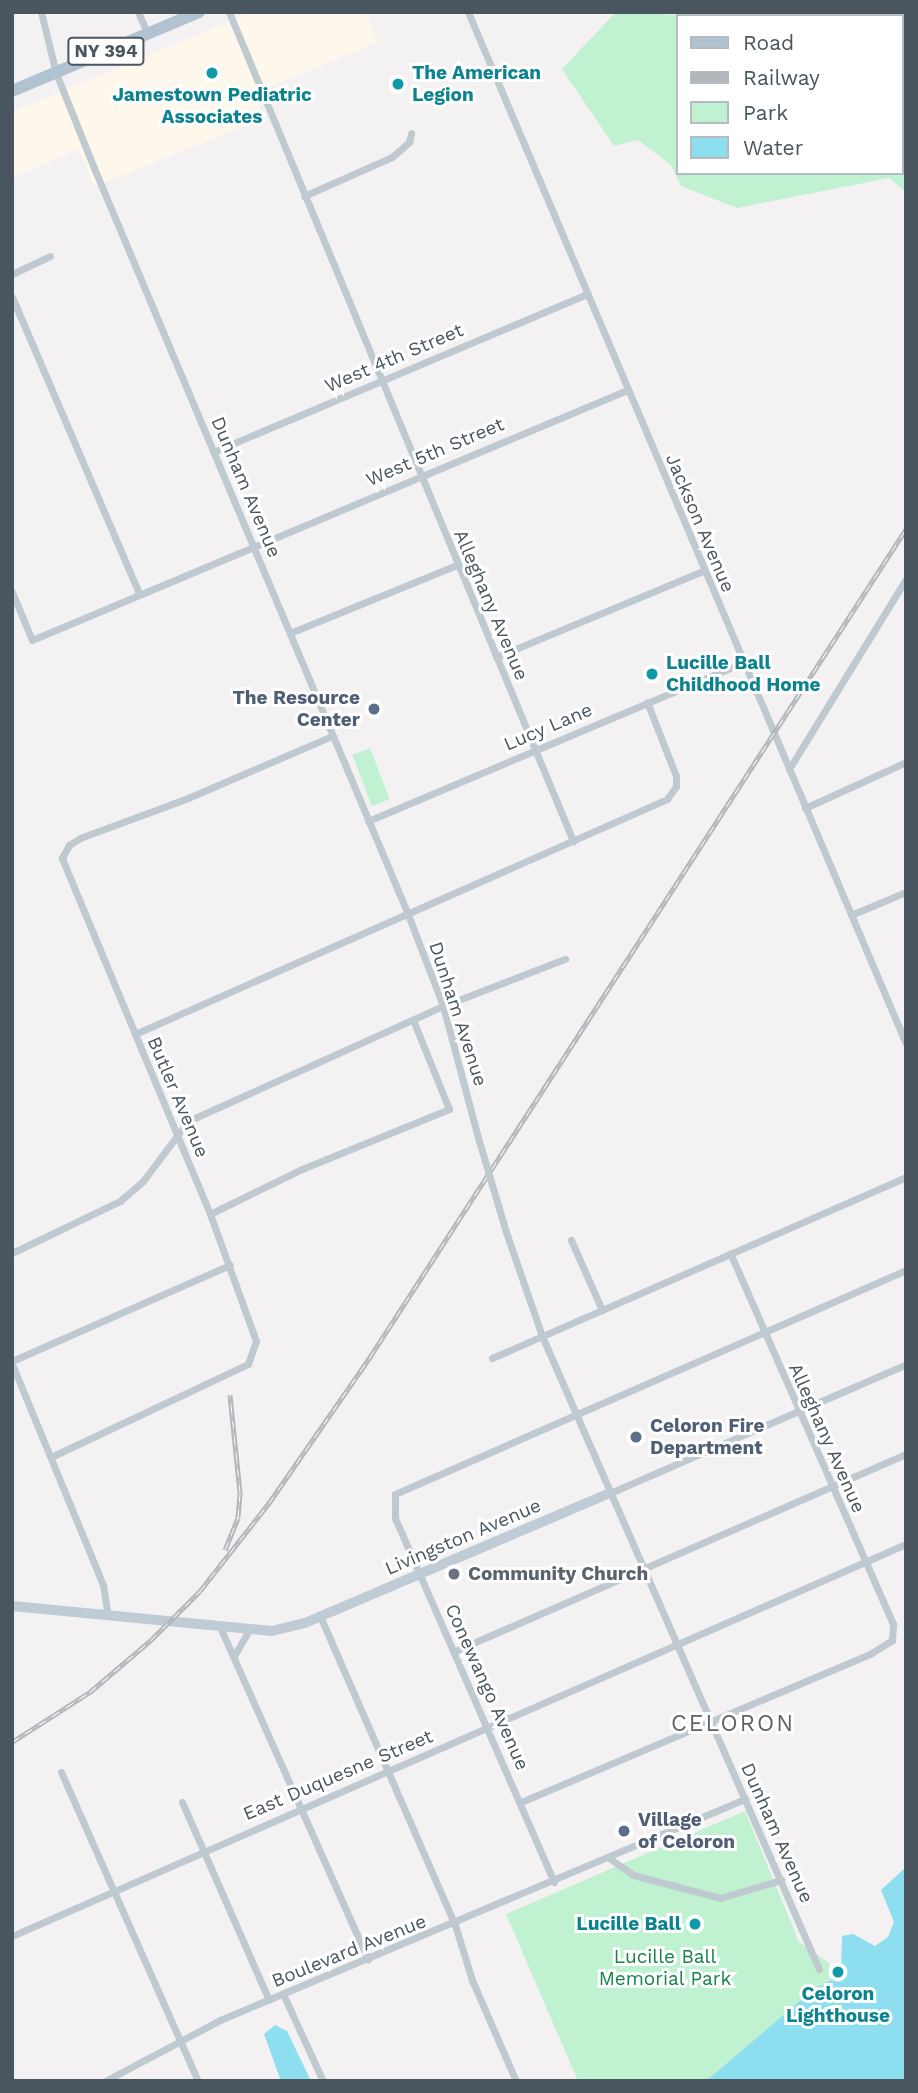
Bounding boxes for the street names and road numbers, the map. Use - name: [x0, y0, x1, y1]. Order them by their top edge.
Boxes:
- road number: NY 394: [66, 36, 146, 66]
- street label: West 4th Street: [321, 319, 467, 397]
- street label: Dunham Avenue: [206, 413, 286, 561]
- street label: West 5th Street: [363, 413, 507, 491]
- street label: Jackson Avenue: [660, 450, 740, 596]
- street label: Alleghany Avenue: [449, 526, 533, 684]
- street label: Lucy Lane: [500, 698, 596, 756]
- street label: Dunham Avenue: [424, 938, 492, 1090]
- street label: Butler Avenue: [142, 1033, 214, 1161]
- street label: Alleghany Avenue: [783, 1359, 871, 1517]
- street label: Livingston Avenue: [381, 1494, 545, 1580]
- street label: Conewango Avenue: [440, 1600, 534, 1774]
- street label: East Duquesne Street: [240, 1725, 436, 1825]
- street label: Dunham Avenue: [736, 1759, 818, 1907]
- street label: Boulevard Avenue: [268, 1909, 430, 1993]

